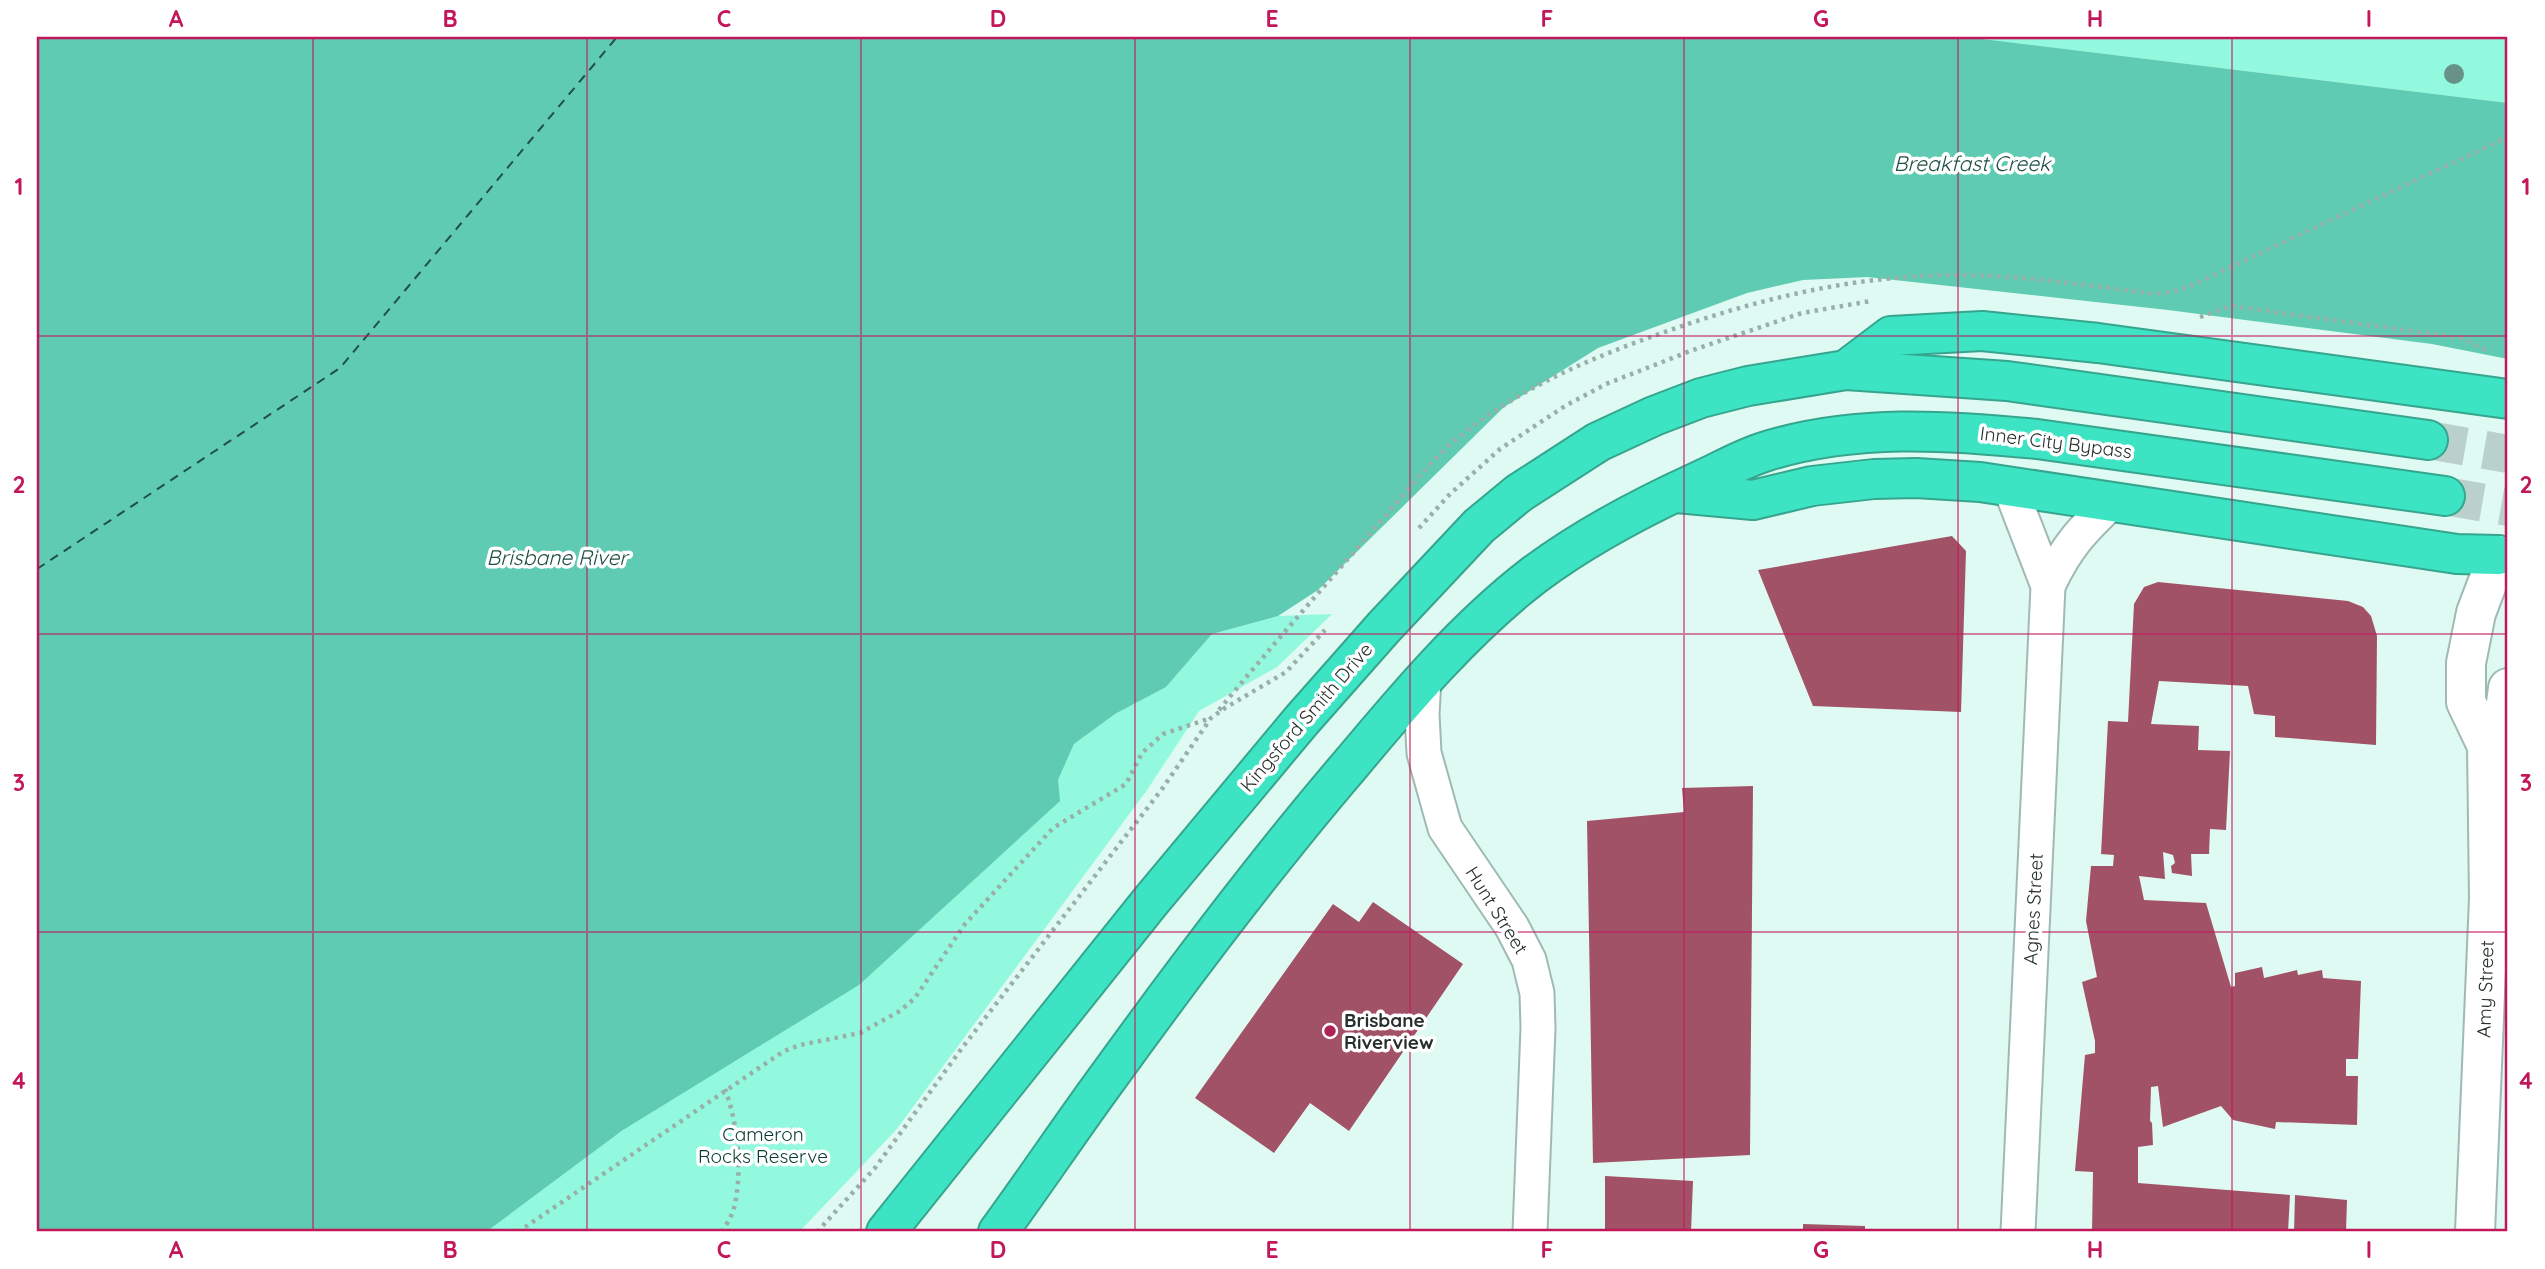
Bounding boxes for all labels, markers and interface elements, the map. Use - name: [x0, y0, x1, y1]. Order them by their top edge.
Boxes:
- text: A: [169, 4, 184, 33]
- text: B: [442, 4, 458, 33]
- text: C: [717, 4, 731, 33]
- text: D: [990, 4, 1006, 33]
- text: E: [1265, 4, 1279, 33]
- text: F: [1541, 4, 1553, 33]
- text: G: [1813, 4, 1829, 33]
- text: H: [2087, 4, 2103, 33]
- text: I: [2366, 4, 2372, 33]
- water label: Breakfast Creek: [1894, 150, 2052, 176]
- text: 1: [15, 172, 23, 201]
- text: 1: [2522, 172, 2530, 201]
- street label: Inner City Bypass: [1979, 421, 2133, 463]
- text: 2: [12, 470, 26, 499]
- text: 2: [2519, 470, 2533, 499]
- water label: Brisbane River: [487, 544, 630, 570]
- street label: Kingsford Smith Drive: [1235, 637, 1377, 797]
- text: 3: [13, 768, 25, 797]
- text: 3: [2520, 768, 2532, 797]
- street label: Agnes Street: [2018, 852, 2048, 966]
- street label: Hunt Street: [1461, 862, 1533, 958]
- street label: Amy Street: [2471, 940, 2499, 1038]
- place label: Brisbane Riverview: [1344, 1008, 1434, 1054]
- marker: Brisbane Riverview: [1322, 1023, 1338, 1039]
- text: 4: [12, 1066, 26, 1095]
- text: 4: [2519, 1066, 2533, 1095]
- park label: Cameron Rocks Reserve: [698, 1122, 828, 1168]
- text: A: [169, 1235, 184, 1264]
- text: B: [442, 1235, 458, 1264]
- text: C: [717, 1235, 731, 1264]
- text: D: [990, 1235, 1006, 1264]
- text: E: [1265, 1235, 1279, 1264]
- text: F: [1541, 1235, 1553, 1264]
- text: G: [1813, 1235, 1829, 1264]
- text: H: [2087, 1235, 2103, 1264]
- text: I: [2366, 1235, 2372, 1264]

